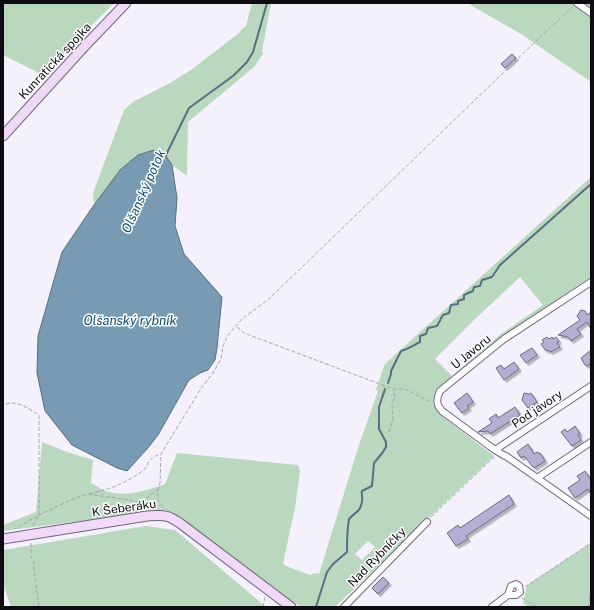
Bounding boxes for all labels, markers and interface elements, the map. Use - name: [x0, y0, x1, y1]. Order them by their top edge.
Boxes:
- street label: Kunratická spojka: [16, 20, 94, 102]
- water label: Olšanský potok: [118, 147, 169, 235]
- water label: Olšanský rybník: [83, 313, 177, 328]
- street label: U Javoru: [448, 332, 494, 372]
- street label: Pod javory: [509, 387, 565, 431]
- street label: K Šeberáku: [91, 497, 157, 519]
- street label: Nad Rybníčky: [345, 524, 409, 590]

